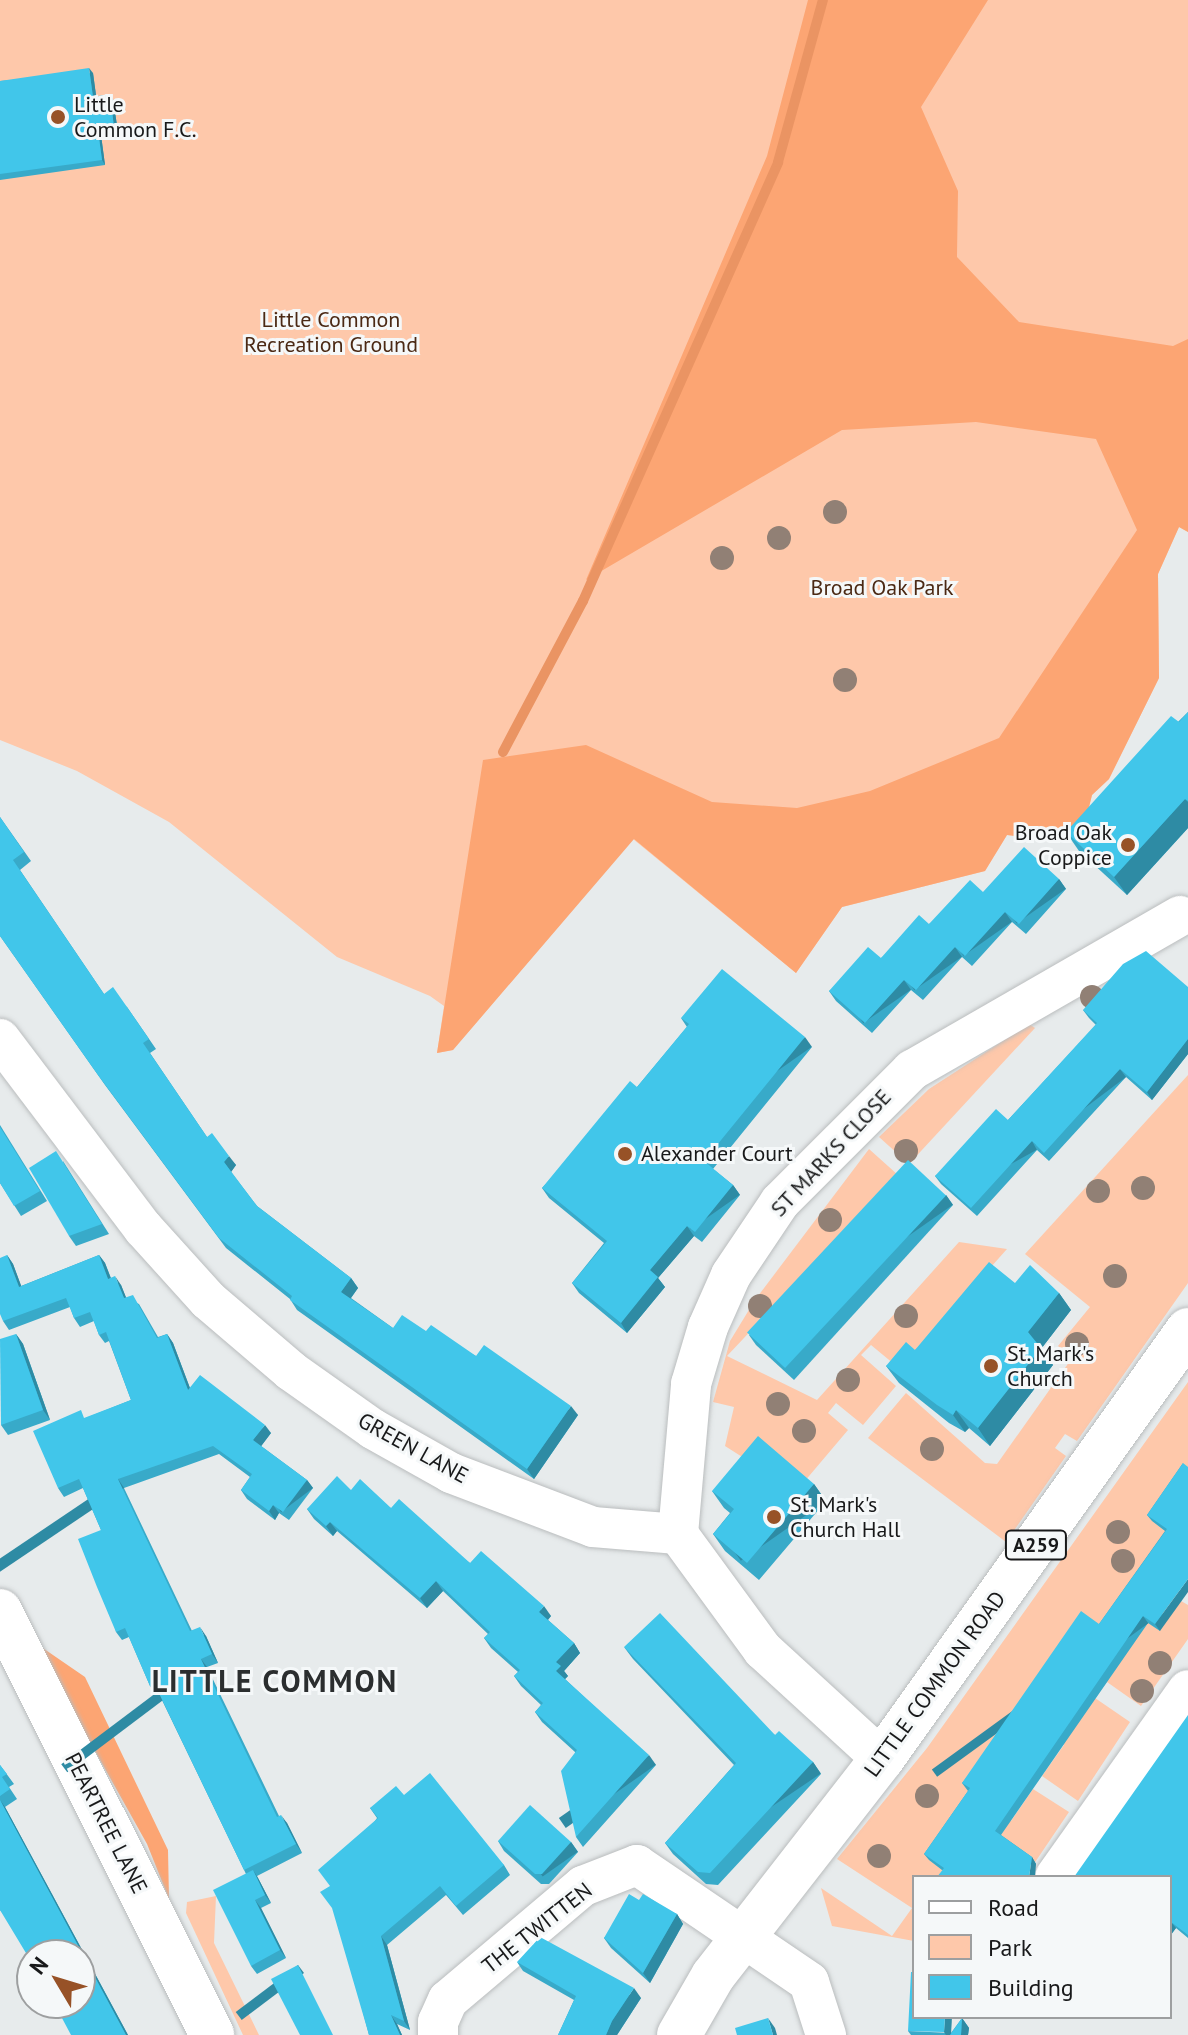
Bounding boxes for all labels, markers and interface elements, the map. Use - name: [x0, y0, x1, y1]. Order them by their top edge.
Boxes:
- place label: Little Common F.C.: [74, 91, 196, 142]
- marker: Little Common F.C.: [49, 108, 67, 126]
- park label: Little Common Recreation Ground: [244, 306, 418, 358]
- park label: Broad Oak Park: [810, 575, 954, 601]
- place label: Broad Oak Coppice: [1015, 819, 1112, 870]
- marker: Broad Oak Coppice: [1119, 836, 1137, 854]
- street label: ST MARKS CLOSE: [765, 1084, 897, 1222]
- place label: Alexander Court: [641, 1141, 793, 1167]
- marker: Alexander Court: [616, 1145, 634, 1163]
- place label: St. Mark's Church: [1007, 1340, 1096, 1392]
- marker: St. Mark's Church: [982, 1357, 1000, 1375]
- street label: GREEN LANE: [353, 1407, 473, 1489]
- place label: St. Mark's Church Hall: [790, 1491, 900, 1542]
- marker: St. Mark's Church Hall: [765, 1508, 783, 1526]
- road number: A259: [1004, 1529, 1068, 1561]
- street label: LITTLE COMMON ROAD: [859, 1586, 1011, 1782]
- district label: LITTLE COMMON: [151, 1663, 399, 1699]
- street label: PEARTREE LANE: [59, 1748, 153, 1898]
- legend: [912, 1875, 1172, 2019]
- street label: THE TWITTEN: [476, 1877, 598, 1979]
- text: Road: [988, 1892, 1039, 1923]
- text: Park: [988, 1932, 1032, 1963]
- north arrow: [16, 1939, 96, 2019]
- text: N: [23, 1951, 54, 1980]
- text: Building: [988, 1972, 1074, 2003]

